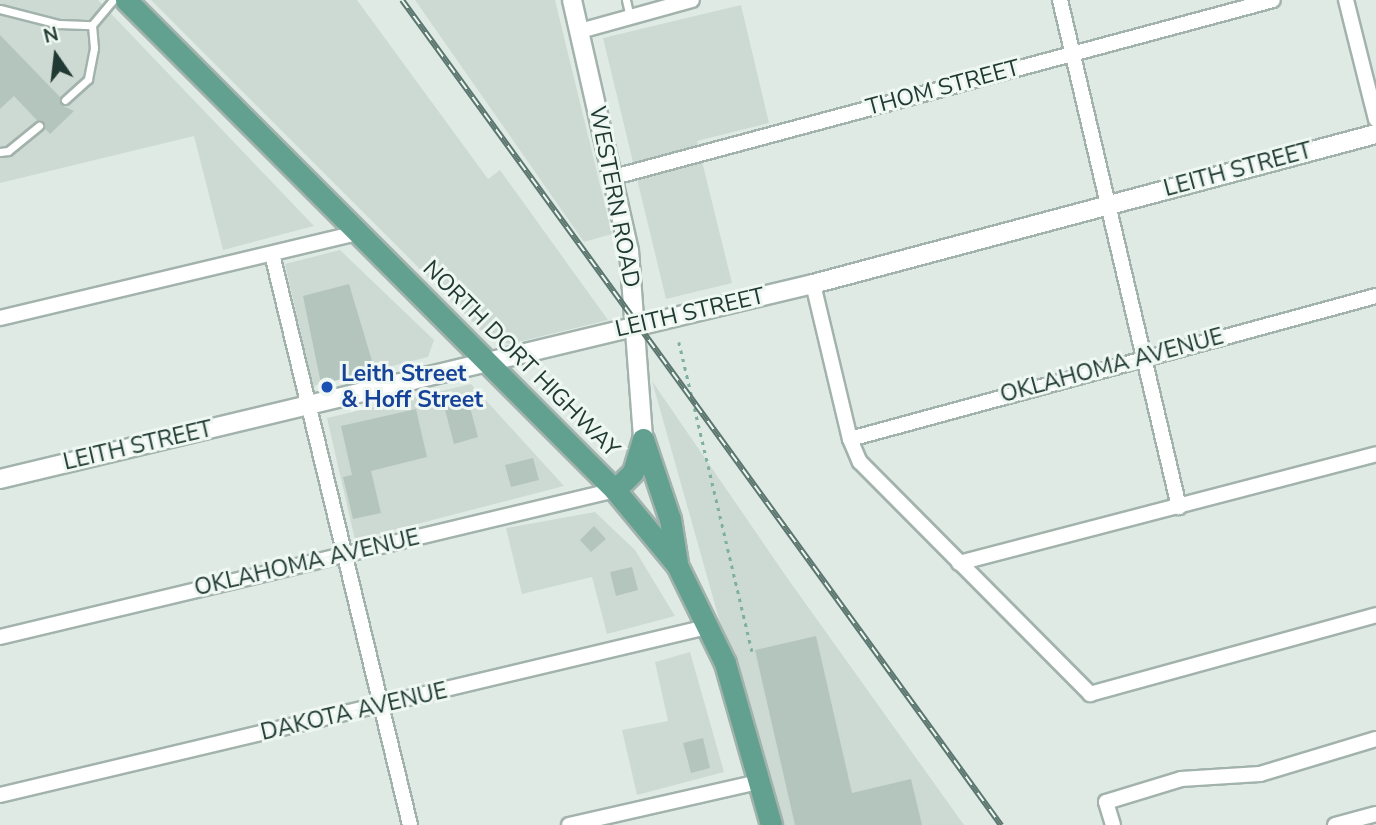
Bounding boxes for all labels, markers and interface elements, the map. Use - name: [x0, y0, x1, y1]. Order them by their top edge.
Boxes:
- north arrow: [21, 21, 91, 91]
- text: N: [41, 21, 61, 50]
- street label: THOM STREET: [863, 54, 1023, 122]
- street label: WESTERN ROAD: [583, 104, 645, 290]
- street label: LEITH STREET: [1161, 137, 1315, 203]
- street label: NORTH DORT HIGHWAY: [417, 255, 625, 463]
- street label: LEITH STREET: [613, 282, 767, 344]
- street label: OKLAHOMA AVENUE: [997, 323, 1227, 409]
- place label: Leith Street & Hoff Street: [341, 360, 483, 414]
- marker: Leith Street & Hoff Street: [319, 379, 335, 395]
- street label: LEITH STREET: [61, 415, 215, 477]
- street label: OKLAHOMA AVENUE: [192, 524, 422, 602]
- street label: DAKOTA AVENUE: [258, 677, 450, 747]

